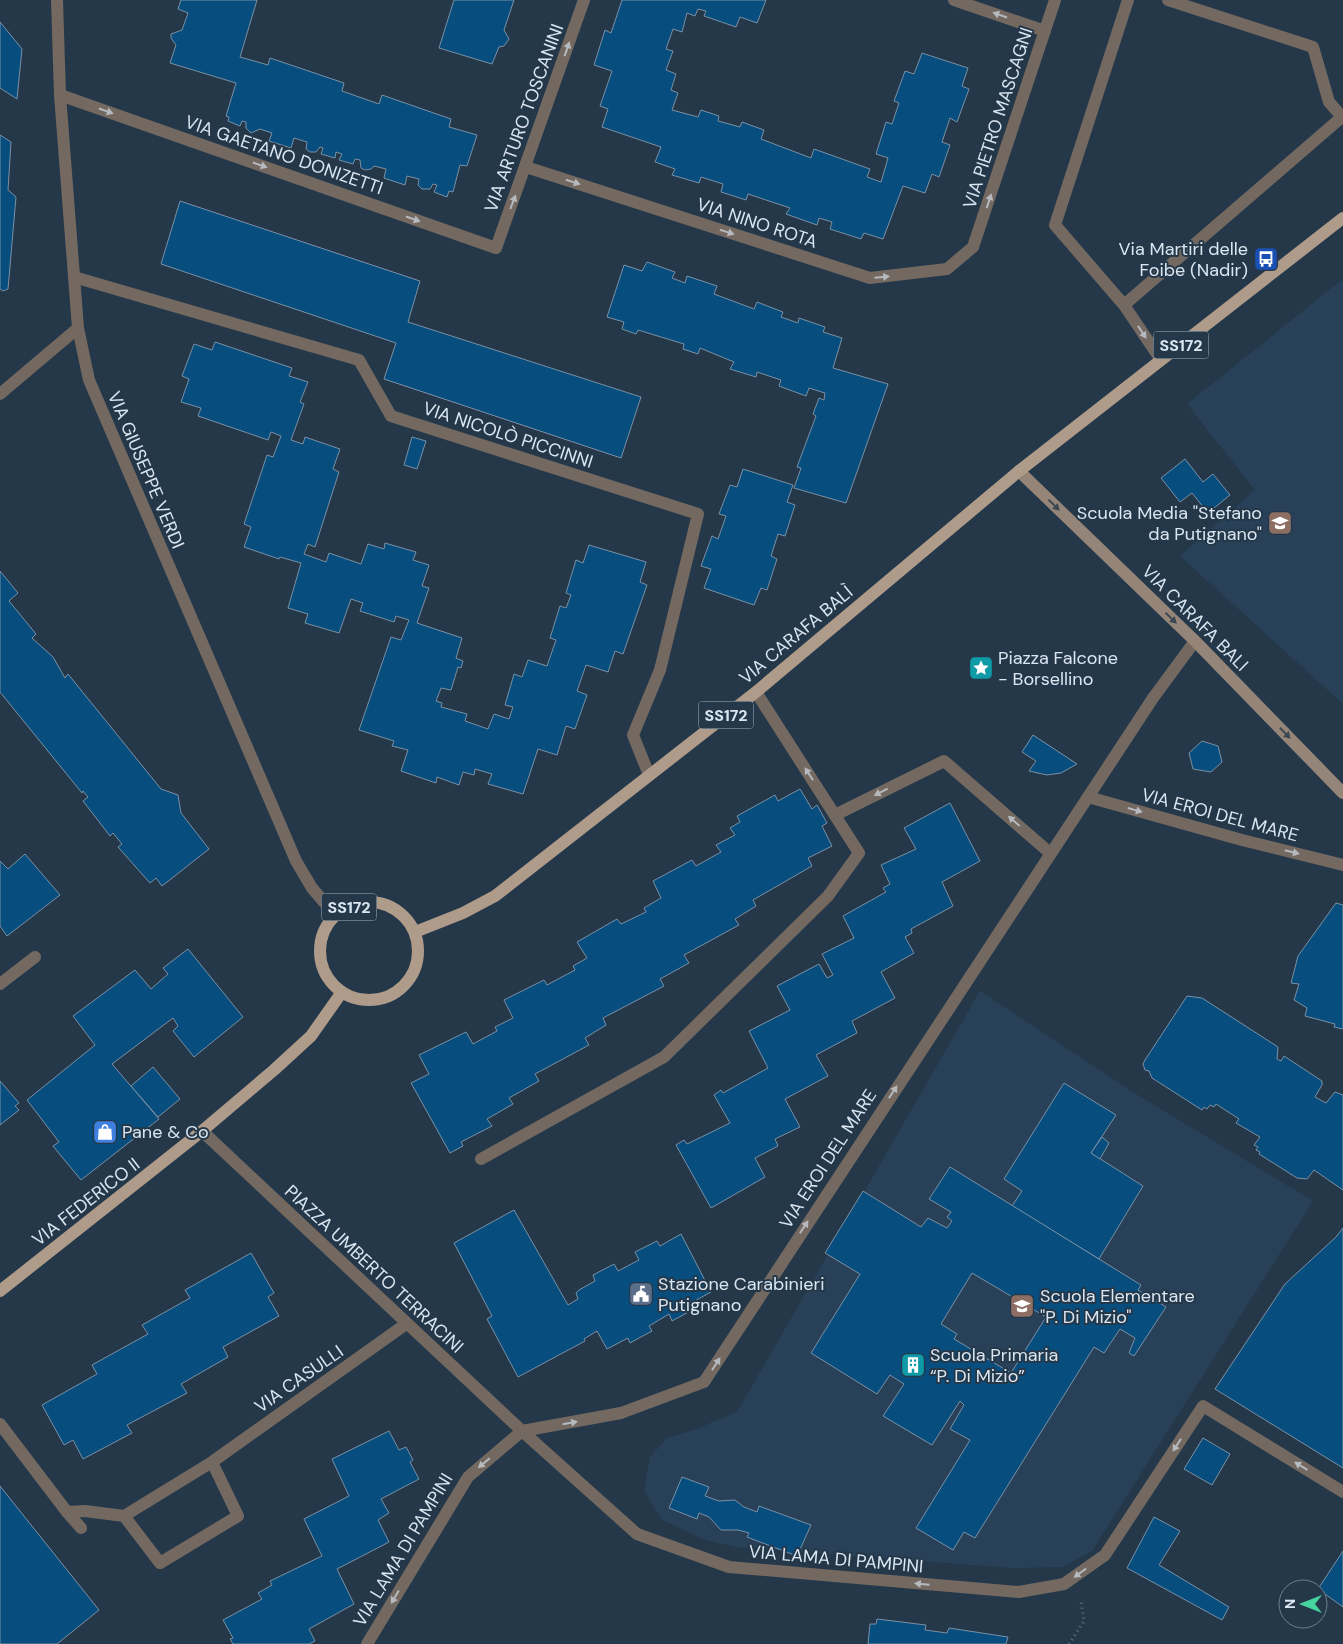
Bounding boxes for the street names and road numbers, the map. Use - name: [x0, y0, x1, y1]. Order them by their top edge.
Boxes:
- street label: VIA ARTURO TOSCANINI: [479, 21, 569, 215]
- street label: VIA PIETRO MASCAGNI: [957, 24, 1039, 212]
- street label: VIA GAETANO DONIZETTI: [182, 110, 386, 200]
- street label: VIA NINO ROTA: [694, 192, 820, 254]
- road number: SS172: [1154, 332, 1208, 358]
- street label: VIA GIUSEPPE VERDI: [102, 388, 190, 552]
- street label: VIA NICOLÒ PICCINNI: [420, 396, 596, 474]
- street label: VIA CARAFA BALI: [1136, 559, 1254, 677]
- street label: VIA CARAFA BALÌ: [734, 580, 859, 690]
- road number: SS172: [698, 702, 754, 728]
- street label: VIA EROI DEL MARE: [1139, 782, 1301, 848]
- road number: SS172: [322, 894, 376, 920]
- street label: VIA EROI DEL MARE: [774, 1085, 882, 1233]
- street label: VIA FEDERICO II: [27, 1152, 145, 1252]
- street label: PIAZZA UMBERTO TERRACINI: [279, 1180, 469, 1358]
- street label: VIA CASULLI: [250, 1340, 348, 1418]
- street label: VIA LAMA DI PAMPINI: [348, 1469, 458, 1631]
- street label: VIA LAMA DI PAMPINI: [748, 1539, 924, 1579]

